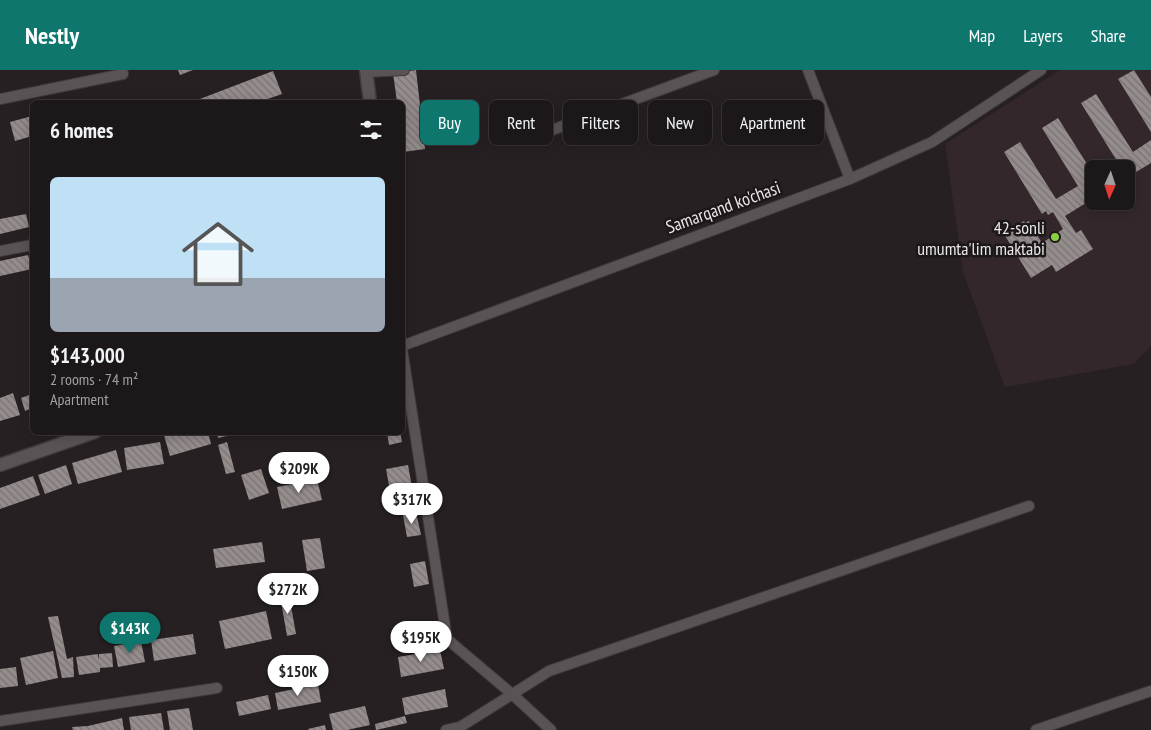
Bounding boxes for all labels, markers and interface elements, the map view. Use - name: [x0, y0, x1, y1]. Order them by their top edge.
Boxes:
- text: Nestly: [25, 20, 79, 51]
- text: Map: [969, 24, 995, 47]
- text: Layers: [1023, 24, 1063, 47]
- text: Share: [1091, 24, 1126, 47]
- chip: Buy: [420, 100, 479, 145]
- chip: Rent: [489, 100, 553, 145]
- chip: Filters: [563, 100, 638, 145]
- chip: New: [648, 100, 712, 145]
- chip: Apartment: [722, 100, 824, 145]
- icon: filters: [357, 116, 385, 144]
- text: 6 homes: [50, 117, 113, 144]
- north arrow: [1085, 160, 1135, 210]
- map controls: [1085, 160, 1135, 210]
- street label: Samarqand ko'chasi: [663, 176, 783, 238]
- icon: home: [173, 209, 263, 299]
- place label: 42-sonli umumta'lim maktabi: [917, 216, 1045, 260]
- marker: 42-sonli umumta'lim maktabi: [1049, 231, 1061, 243]
- text: $143,000: [50, 342, 125, 369]
- text: 2 rooms · 74 m²: [50, 369, 138, 389]
- text: Apartment: [50, 389, 109, 409]
- pin: $209K: [264, 452, 334, 494]
- text: $209K: [280, 458, 318, 478]
- pin: $317K: [377, 482, 447, 525]
- text: $317K: [393, 489, 431, 509]
- pin: $272K: [253, 572, 323, 615]
- text: $272K: [269, 579, 307, 599]
- pin: $143K: [95, 612, 165, 654]
- text: $143K: [111, 618, 149, 638]
- pin: $195K: [386, 620, 456, 663]
- text: $195K: [402, 627, 440, 647]
- pin: $150K: [263, 654, 333, 697]
- text: $150K: [279, 661, 317, 681]

